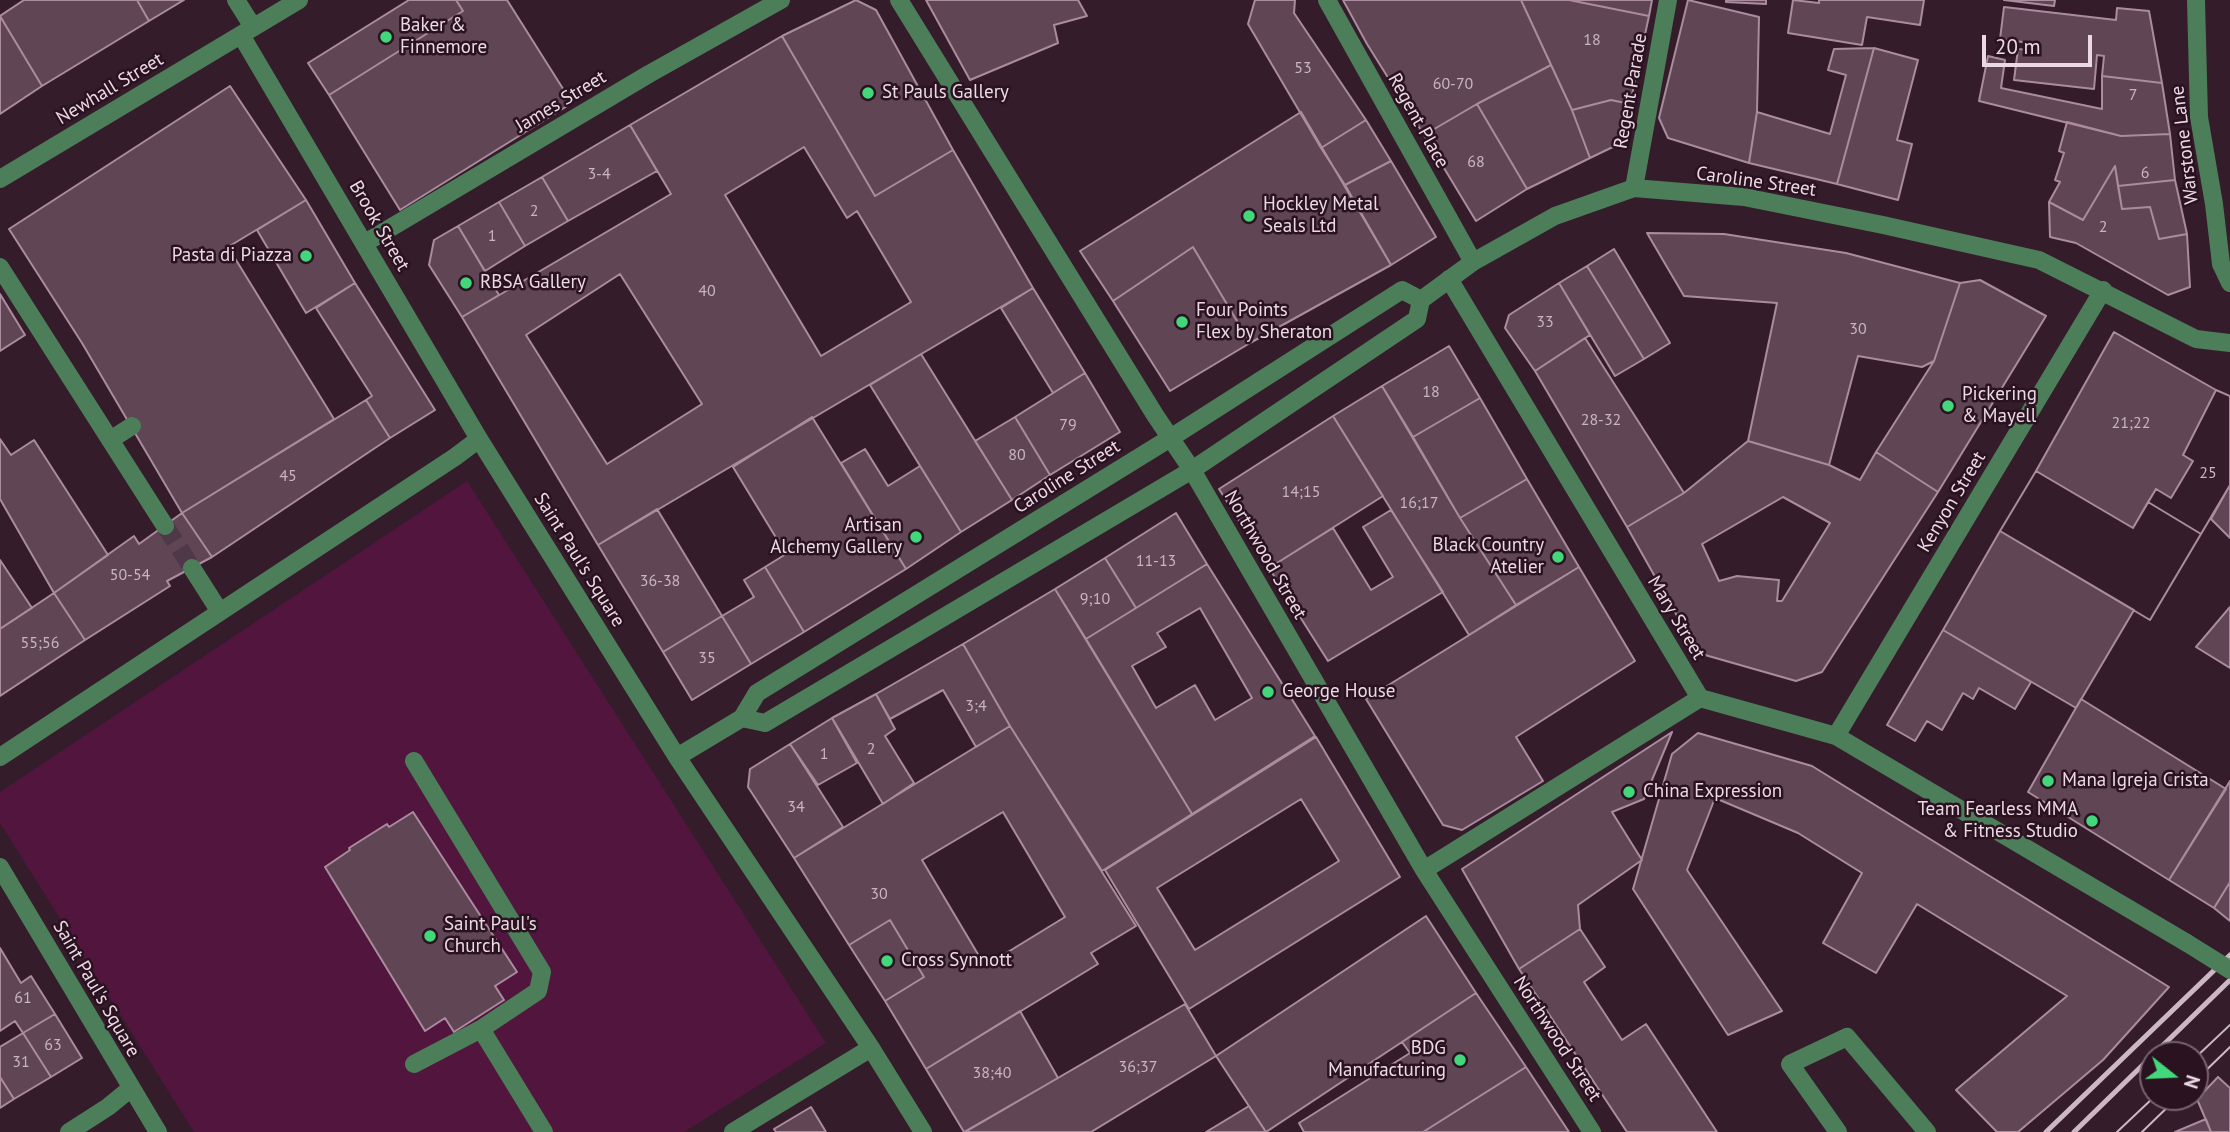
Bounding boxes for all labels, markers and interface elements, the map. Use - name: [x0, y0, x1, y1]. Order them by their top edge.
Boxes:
- place label: Baker & Finnemore: [400, 15, 487, 59]
- scale bar: [1985, 21, 2095, 65]
- marker: Baker & Finnemore: [378, 29, 394, 45]
- house number: 18: [1583, 30, 1601, 50]
- street label: Regent Parade: [1610, 32, 1652, 150]
- text: 20 m: [1995, 33, 2041, 60]
- street label: Newhall Street: [52, 48, 168, 130]
- house number: 53: [1294, 58, 1312, 78]
- street label: James Street: [512, 66, 610, 138]
- street label: Regent Place: [1383, 70, 1453, 172]
- house number: 60-70: [1433, 74, 1473, 94]
- place label: St Pauls Gallery: [882, 82, 1009, 104]
- street label: Warstone Lane: [2166, 84, 2204, 206]
- marker: St Pauls Gallery: [860, 85, 876, 101]
- house number: 7: [2129, 85, 2137, 105]
- house number: 68: [1467, 152, 1485, 172]
- street label: Caroline Street: [1695, 162, 1817, 202]
- house number: 6: [2141, 163, 2149, 183]
- house number: 3-4: [587, 164, 611, 184]
- street label: Brook Street: [344, 177, 414, 275]
- place label: Hockley Metal Seals Ltd: [1263, 194, 1378, 238]
- house number: 2: [530, 201, 538, 221]
- marker: Hockley Metal Seals Ltd: [1241, 208, 1257, 224]
- house number: 2: [2099, 217, 2107, 237]
- house number: 1: [488, 226, 496, 246]
- place label: Pasta di Piazza: [172, 245, 292, 267]
- marker: Pasta di Piazza: [298, 248, 314, 264]
- place label: RBSA Gallery: [480, 272, 586, 294]
- marker: RBSA Gallery: [458, 275, 474, 291]
- house number: 40: [698, 281, 716, 301]
- place label: Four Points Flex by Sheraton: [1196, 300, 1332, 344]
- house number: 33: [1536, 312, 1554, 332]
- marker: Four Points Flex by Sheraton: [1174, 314, 1190, 330]
- house number: 30: [1849, 319, 1867, 339]
- house number: 18: [1422, 382, 1440, 402]
- place label: Pickering & Mayell: [1962, 384, 2037, 428]
- marker: Pickering & Mayell: [1940, 398, 1956, 414]
- house number: 28-32: [1581, 410, 1621, 430]
- house number: 21;22: [2112, 413, 2150, 433]
- house number: 79: [1059, 415, 1077, 435]
- street label: Caroline Street: [1010, 435, 1124, 519]
- house number: 80: [1008, 445, 1026, 465]
- street label: Kenyon Street: [1913, 447, 1991, 557]
- house number: 25: [2199, 463, 2217, 483]
- house number: 45: [279, 466, 297, 486]
- house number: 14;15: [1282, 482, 1320, 502]
- street label: Northwood Street: [1219, 487, 1311, 623]
- street label: Saint Paul's Square: [529, 489, 629, 631]
- house number: 16;17: [1400, 493, 1438, 513]
- place label: Artisan Alchemy Gallery: [770, 515, 902, 559]
- marker: Artisan Alchemy Gallery: [908, 529, 924, 545]
- place label: Black Country Atelier: [1432, 535, 1544, 579]
- marker: Black Country Atelier: [1550, 549, 1566, 565]
- house number: 11-13: [1136, 551, 1176, 571]
- house number: 50-54: [110, 565, 150, 585]
- house number: 36-38: [640, 571, 680, 591]
- street label: Mary Street: [1642, 572, 1710, 664]
- house number: 9;10: [1080, 589, 1110, 609]
- house number: 55;56: [21, 633, 59, 653]
- house number: 35: [698, 648, 716, 668]
- place label: George House: [1282, 681, 1395, 703]
- marker: George House: [1260, 684, 1276, 700]
- house number: 3;4: [965, 696, 987, 716]
- house number: 2: [867, 739, 875, 759]
- house number: 1: [820, 744, 828, 764]
- place label: Mana Igreja Crista: [2062, 770, 2209, 792]
- marker: Mana Igreja Crista: [2040, 773, 2056, 789]
- place label: China Expression: [1643, 781, 1782, 803]
- marker: China Expression: [1621, 784, 1637, 800]
- house number: 34: [787, 797, 805, 817]
- place label: Team Fearless MMA & Fitness Studio: [1918, 799, 2078, 843]
- marker: Team Fearless MMA & Fitness Studio: [2084, 813, 2100, 829]
- house number: 30: [870, 884, 888, 904]
- place label: Saint Paul's Church: [444, 914, 537, 958]
- street label: Saint Paul's Square: [48, 917, 144, 1061]
- marker: Saint Paul's Church: [422, 928, 438, 944]
- place label: Cross Synnott: [901, 950, 1012, 972]
- marker: Cross Synnott: [879, 953, 895, 969]
- street label: Northwood Street: [1508, 972, 1606, 1106]
- house number: 61: [14, 988, 32, 1008]
- house number: 63: [44, 1035, 62, 1055]
- place label: BDG Manufacturing: [1328, 1038, 1446, 1082]
- north arrow: [2139, 1041, 2209, 1111]
- house number: 31: [12, 1052, 30, 1072]
- marker: BDG Manufacturing: [1452, 1052, 1468, 1068]
- house number: 36;37: [1119, 1057, 1157, 1077]
- house number: 38;40: [973, 1063, 1011, 1083]
- text: N: [2179, 1072, 2205, 1092]

